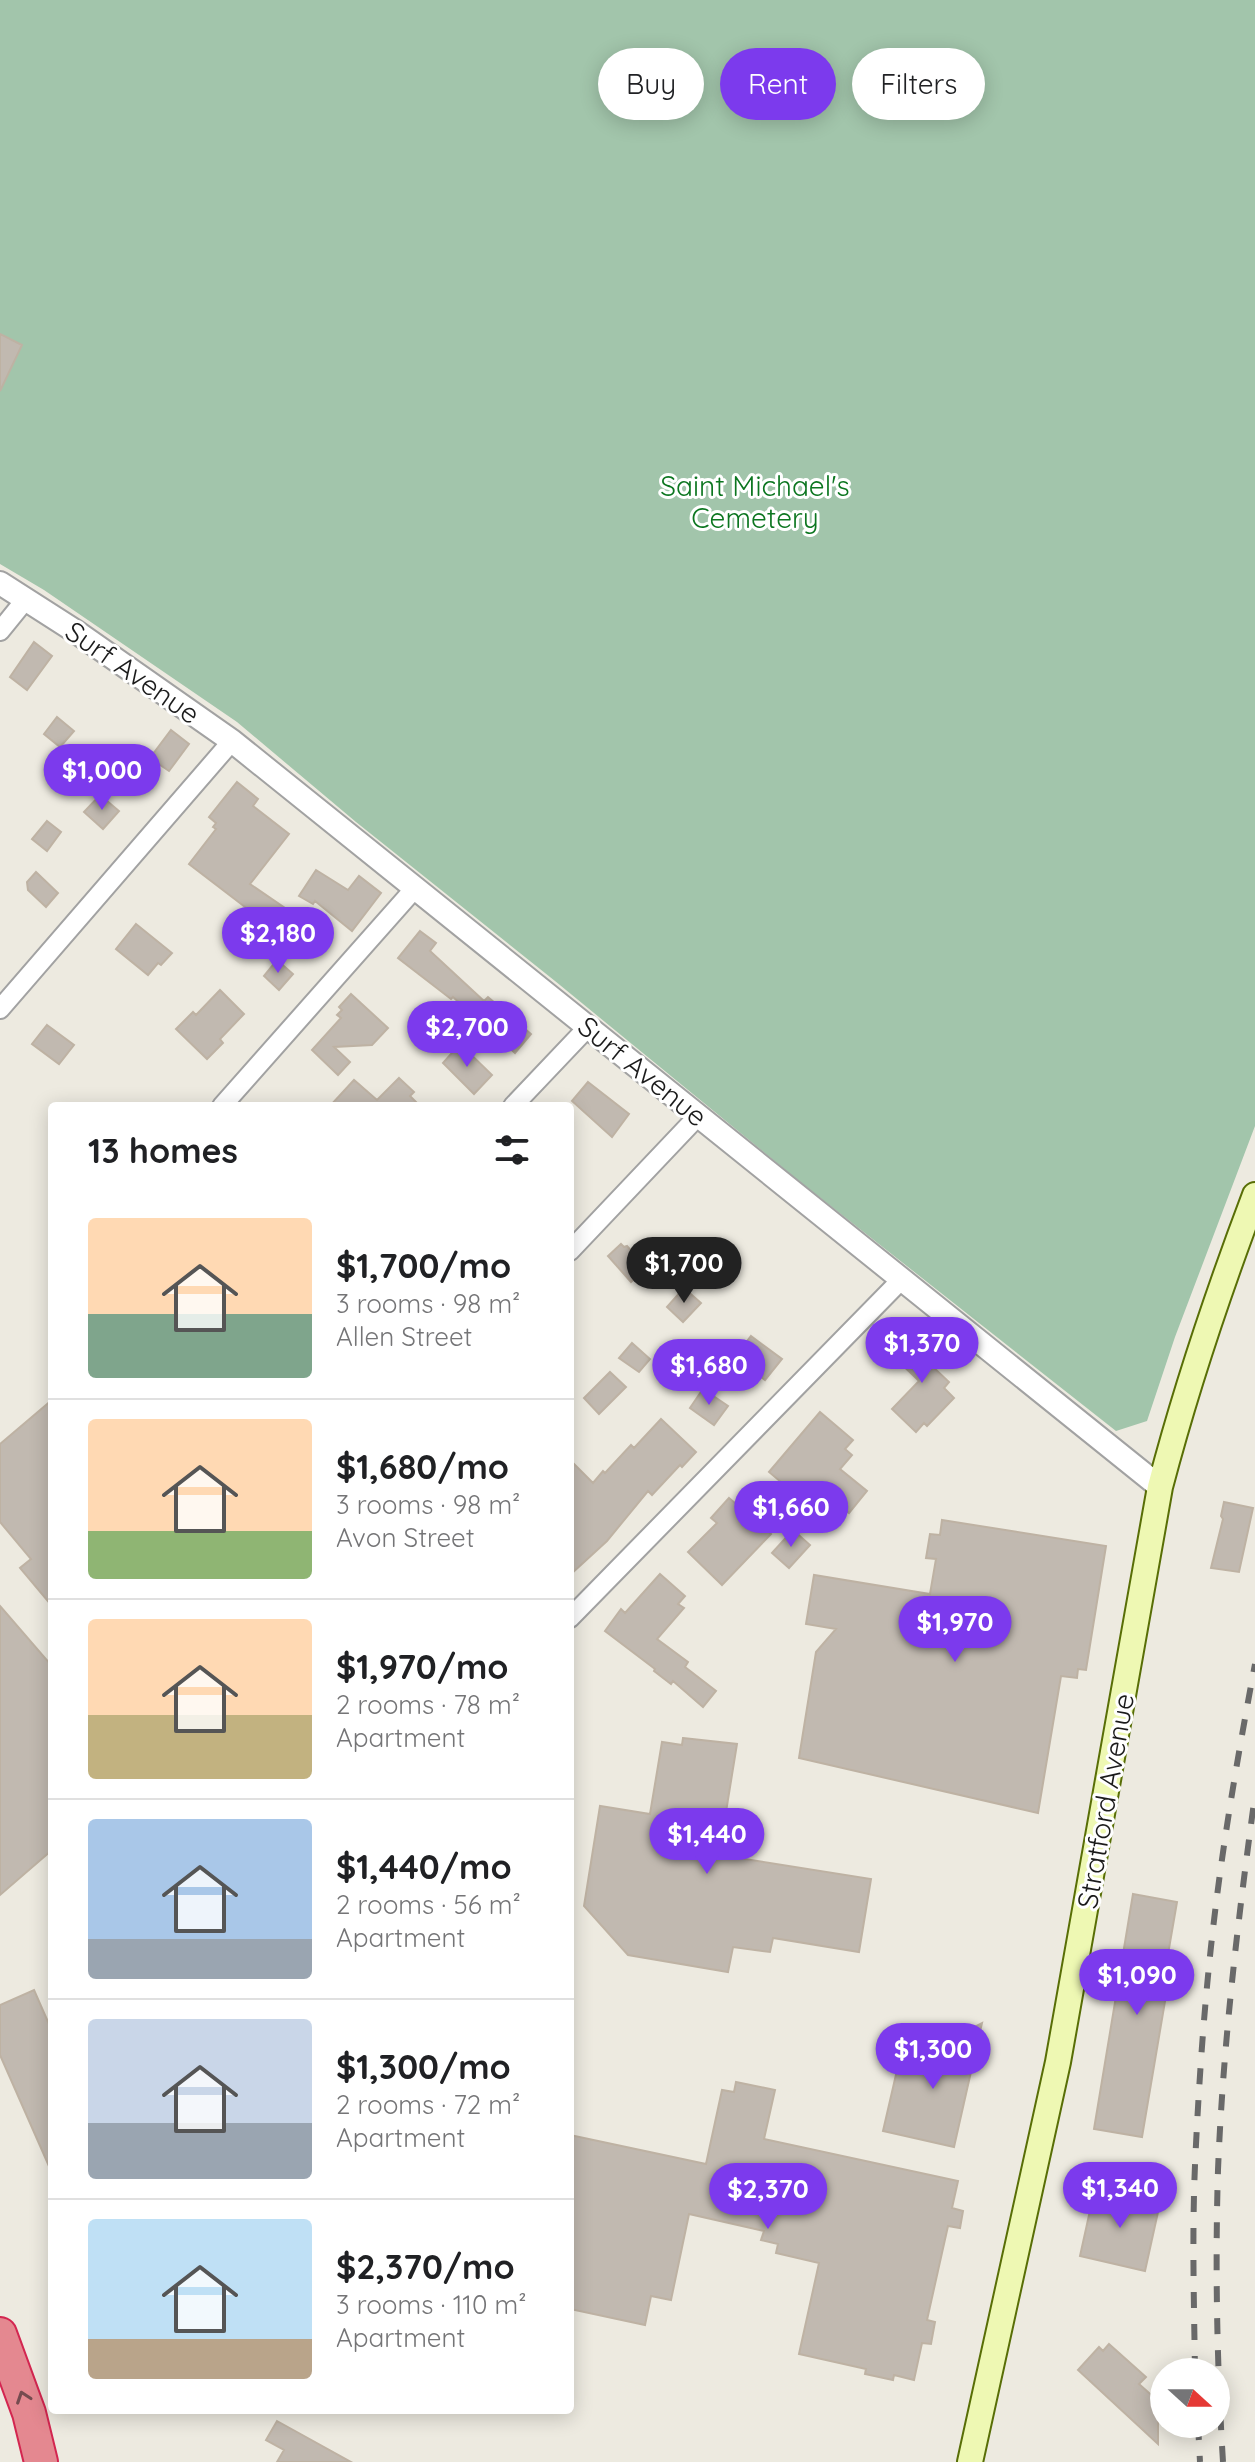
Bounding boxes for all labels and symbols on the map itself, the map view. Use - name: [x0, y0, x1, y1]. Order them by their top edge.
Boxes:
- park label: Saint Michael's Cemetery: [660, 468, 850, 535]
- street label: Surf Avenue: [59, 613, 207, 731]
- pin: $1,000: [37, 744, 167, 812]
- pin: $2,180: [213, 907, 343, 975]
- pin: $2,700: [402, 1001, 532, 1069]
- street label: Surf Avenue: [571, 1008, 715, 1134]
- pin: $1,700: [619, 1237, 749, 1305]
- pin: $1,370: [857, 1317, 987, 1385]
- pin: $1,680: [644, 1339, 774, 1407]
- pin: $1,660: [726, 1481, 856, 1549]
- pin: $1,970: [890, 1596, 1020, 1664]
- street label: Stratford Avenue: [1069, 1691, 1141, 1911]
- pin: $1,440: [642, 1808, 772, 1876]
- pin: $1,090: [1072, 1949, 1202, 2017]
- pin: $1,300: [868, 2023, 998, 2091]
- pin: $1,340: [1055, 2162, 1185, 2230]
- pin: $2,370: [703, 2163, 833, 2231]
- north arrow: [1150, 2358, 1230, 2438]
- one-way arrow: [16, 2391, 32, 2405]

